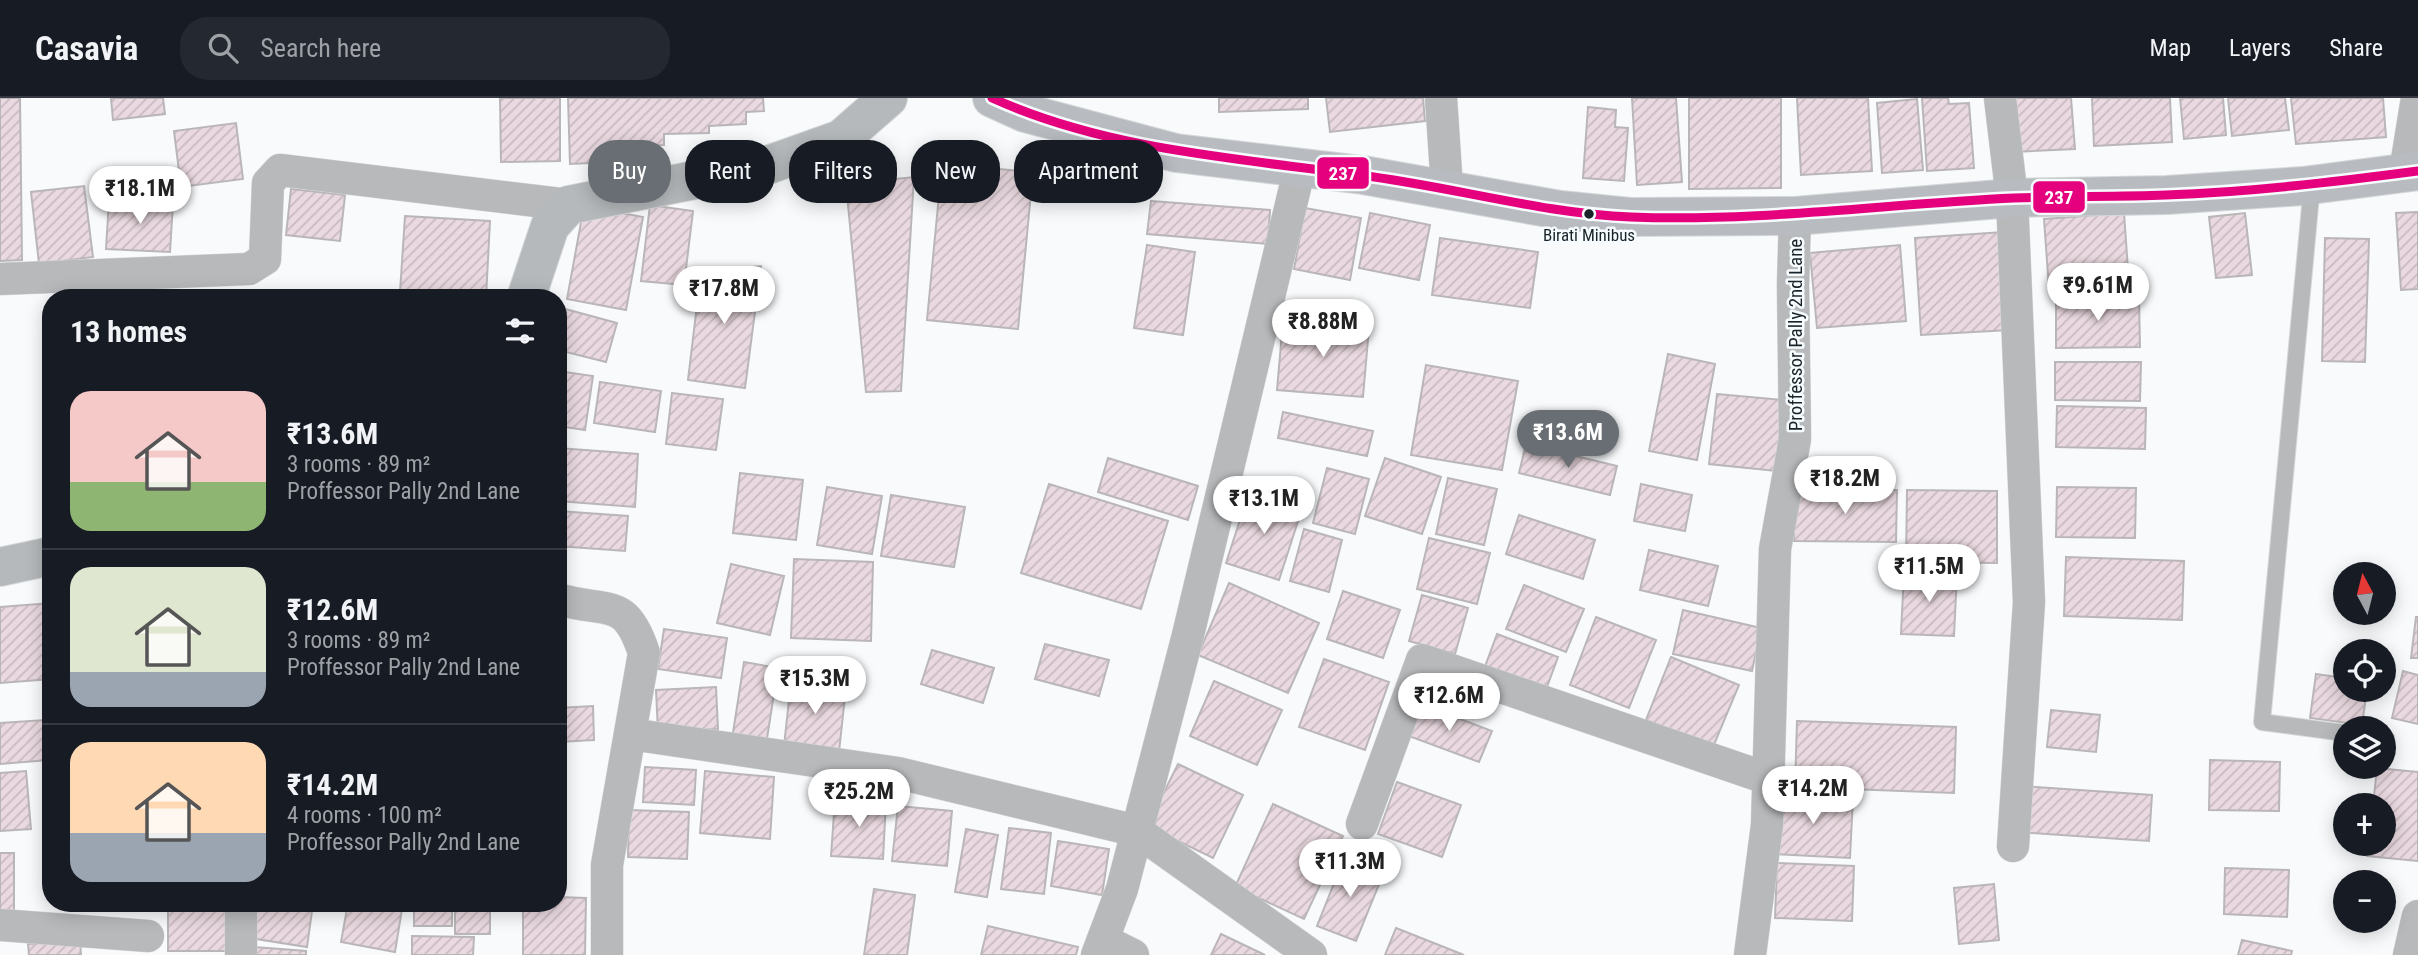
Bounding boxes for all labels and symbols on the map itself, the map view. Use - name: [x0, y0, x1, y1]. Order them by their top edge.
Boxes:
- line badge: 237: [1316, 156, 1370, 190]
- text: 237: [1329, 162, 1357, 185]
- pin: ₹18.1M: [83, 166, 197, 226]
- line badge: 237: [2032, 180, 2086, 214]
- text: 237: [2045, 186, 2073, 209]
- marker: Birati Minibus: [1582, 207, 1596, 221]
- place label: Birati Minibus: [1543, 225, 1635, 245]
- street label: Proffessor Pally 2nd Lane: [1784, 239, 1807, 431]
- pin: ₹9.61M: [2041, 264, 2155, 323]
- pin: ₹17.8M: [667, 266, 781, 326]
- pin: ₹8.88M: [1266, 300, 1380, 359]
- pin: ₹13.6M: [1511, 410, 1625, 470]
- pin: ₹18.2M: [1788, 456, 1902, 516]
- pin: ₹13.1M: [1207, 476, 1321, 536]
- pin: ₹11.5M: [1872, 545, 1986, 604]
- north arrow: [2333, 562, 2396, 625]
- pin: ₹15.3M: [758, 656, 872, 716]
- pin: ₹12.6M: [1392, 674, 1506, 733]
- pin: ₹14.2M: [1756, 766, 1870, 826]
- pin: ₹25.2M: [802, 770, 916, 829]
- pin: ₹11.3M: [1293, 840, 1407, 899]

